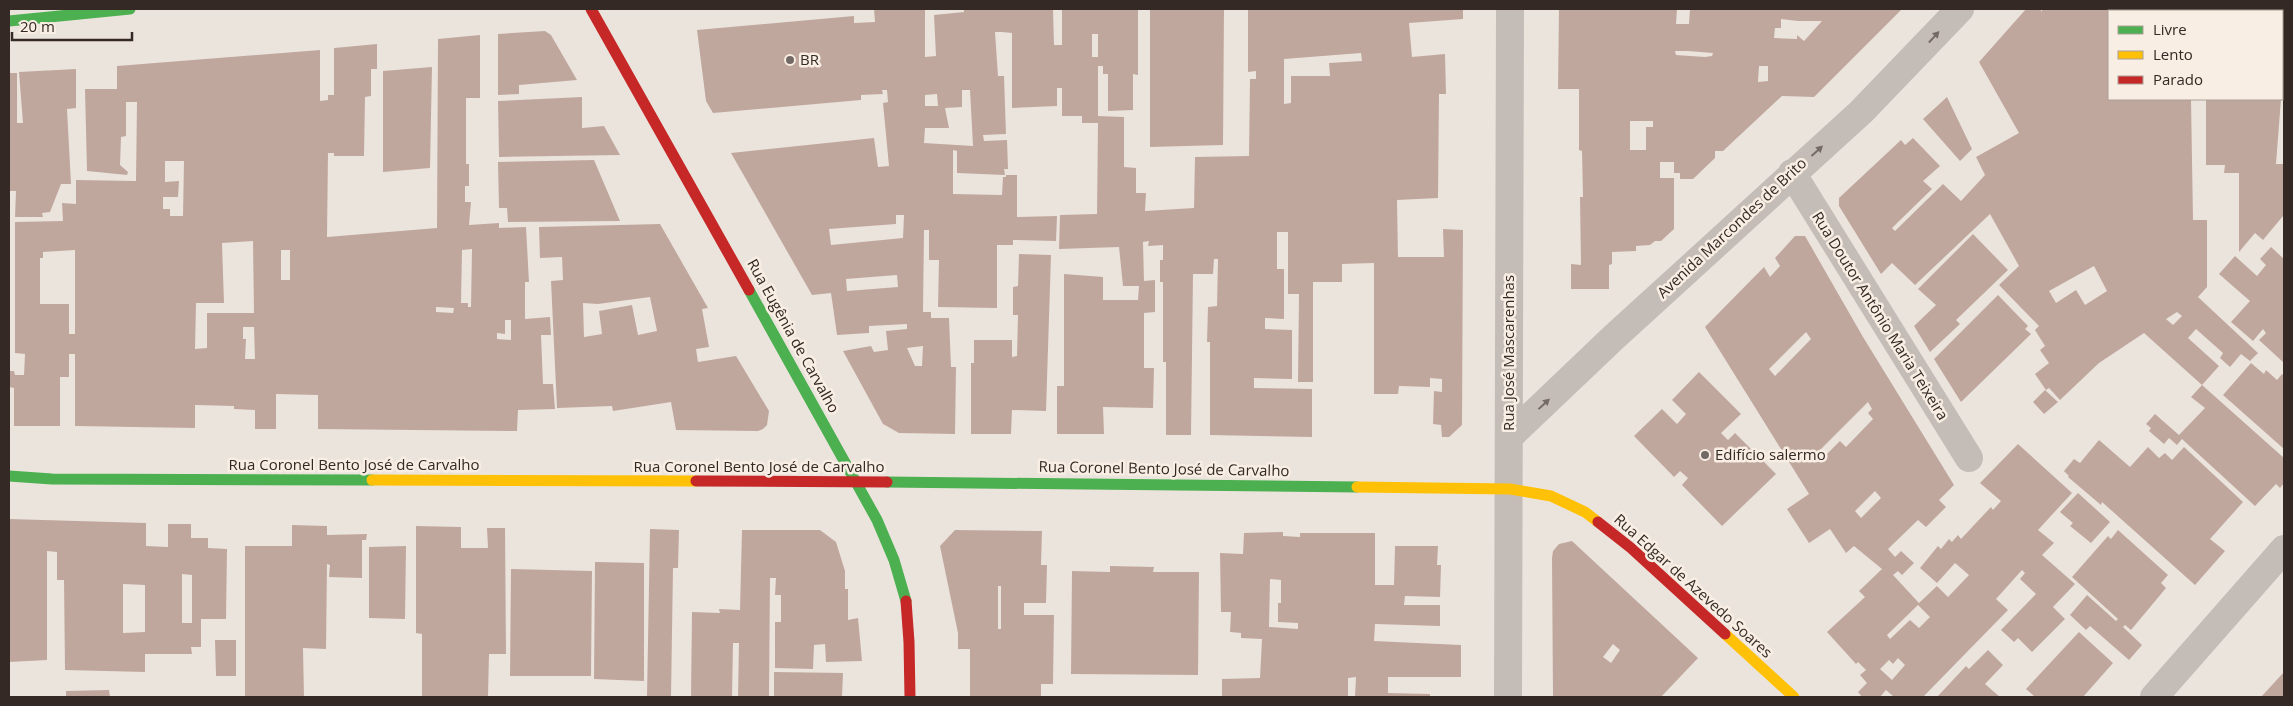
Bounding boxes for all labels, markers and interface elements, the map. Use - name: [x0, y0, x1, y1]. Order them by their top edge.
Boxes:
- scale bar: [12, 10, 132, 42]
- legend: [2108, 10, 2283, 100]
- text: 20 m: [20, 16, 55, 36]
- text: Livre: [2153, 19, 2187, 39]
- one-way arrow: [1928, 32, 1940, 44]
- text: Lento: [2153, 44, 2193, 64]
- place label: BR: [800, 49, 820, 69]
- marker: BR: [784, 54, 796, 66]
- text: Parado: [2153, 69, 2203, 89]
- one-way arrow: [1811, 145, 1824, 156]
- street label: Avenida Marcondes de Brito: [1652, 153, 1810, 302]
- street label: Rua Doutor Antônio Maria Teixeira: [1808, 208, 1953, 423]
- street label: Rua Eugênia de Carvalho: [743, 255, 845, 416]
- street label: Rua José Mascarenhas: [1498, 275, 1518, 431]
- one-way arrow: [1538, 398, 1550, 410]
- place label: Edifício salermo: [1715, 444, 1826, 464]
- marker: Edifício salermo: [1699, 449, 1711, 461]
- street label: Rua Coronel Bento José de Carvalho: [229, 454, 479, 474]
- street label: Rua Coronel Bento José de Carvalho: [634, 456, 884, 476]
- street label: Rua Coronel Bento José de Carvalho: [1038, 456, 1290, 480]
- street label: Rua Edgar de Azevedo Soares: [1610, 509, 1777, 662]

